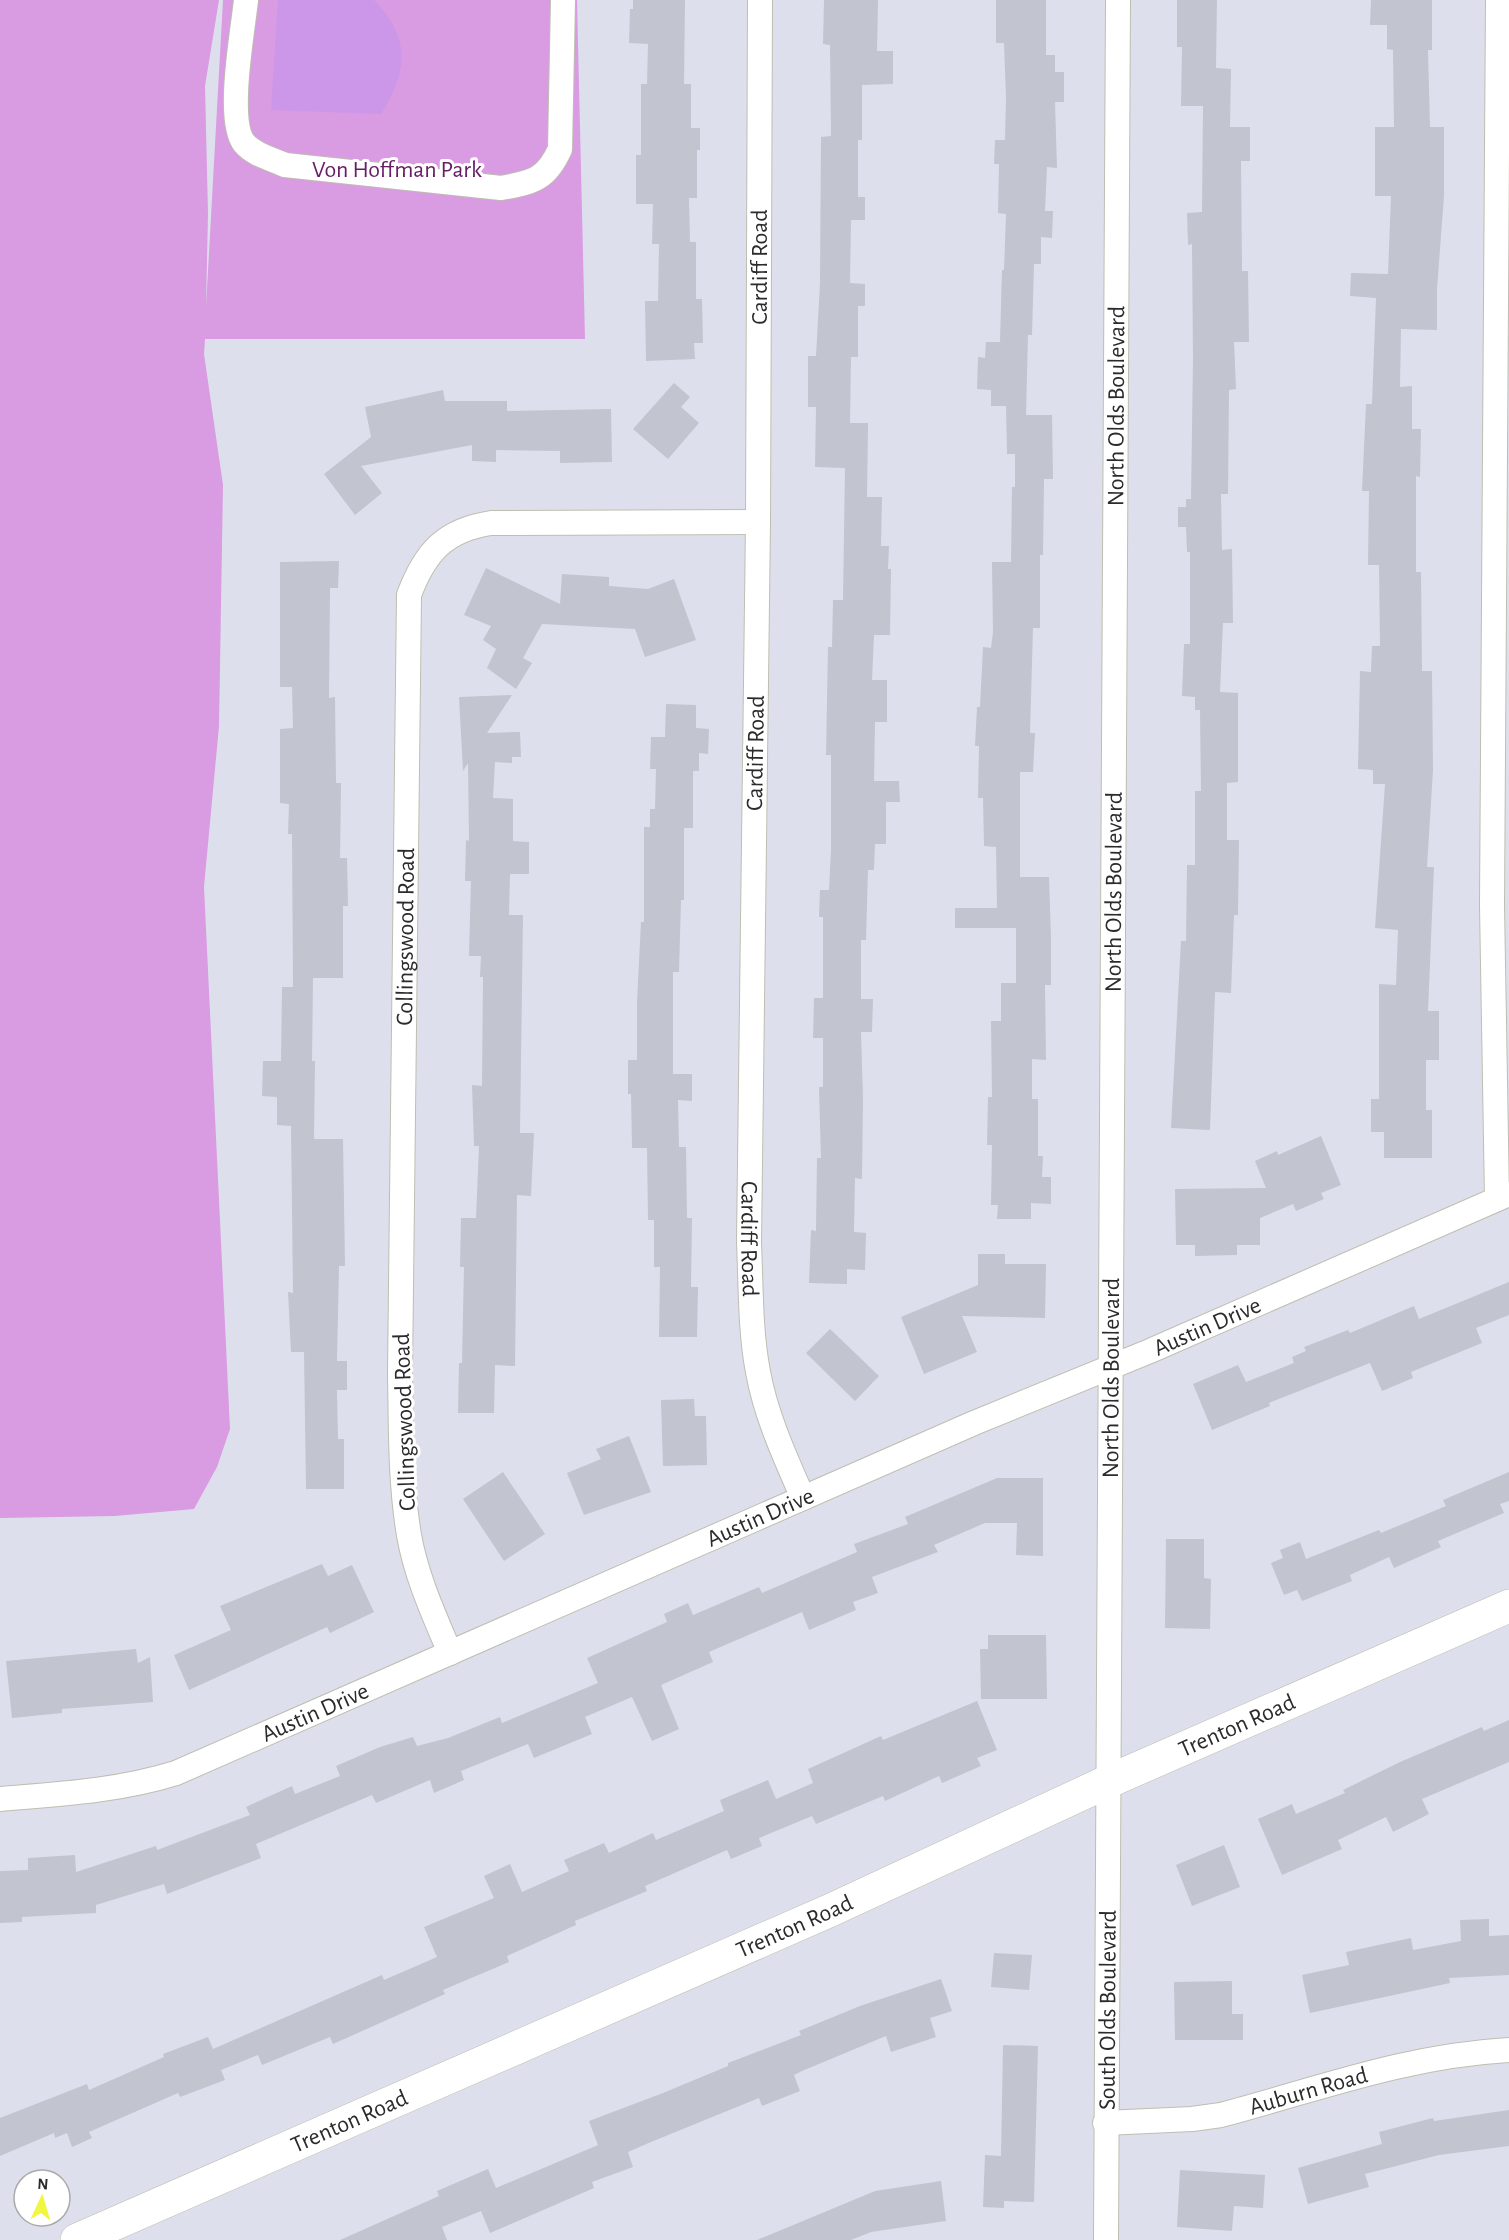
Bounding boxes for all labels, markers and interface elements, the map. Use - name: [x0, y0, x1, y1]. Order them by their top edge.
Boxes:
- park label: Von Hoffman Park: [312, 158, 482, 182]
- street label: Cardiff Road: [748, 209, 772, 325]
- street label: North Olds Boulevard: [1104, 306, 1129, 506]
- street label: Cardiff Road: [743, 695, 769, 811]
- street label: North Olds Boulevard: [1102, 792, 1127, 992]
- street label: Collingswood Road: [393, 847, 419, 1026]
- street label: Cardiff Road: [736, 1181, 762, 1297]
- street label: North Olds Boulevard: [1099, 1278, 1124, 1478]
- street label: Austin Drive: [1150, 1293, 1265, 1361]
- street label: Collingswood Road: [390, 1333, 420, 1511]
- street label: Austin Drive: [703, 1484, 818, 1552]
- street label: Austin Drive: [258, 1679, 373, 1747]
- street label: Trenton Road: [1175, 1690, 1299, 1762]
- street label: Trenton Road: [733, 1891, 857, 1963]
- street label: South Olds Boulevard: [1096, 1910, 1121, 2110]
- street label: Auburn Road: [1247, 2063, 1370, 2120]
- street label: Trenton Road: [288, 2086, 411, 2158]
- north arrow: [12, 2168, 72, 2228]
- text: N: [37, 2176, 49, 2192]

